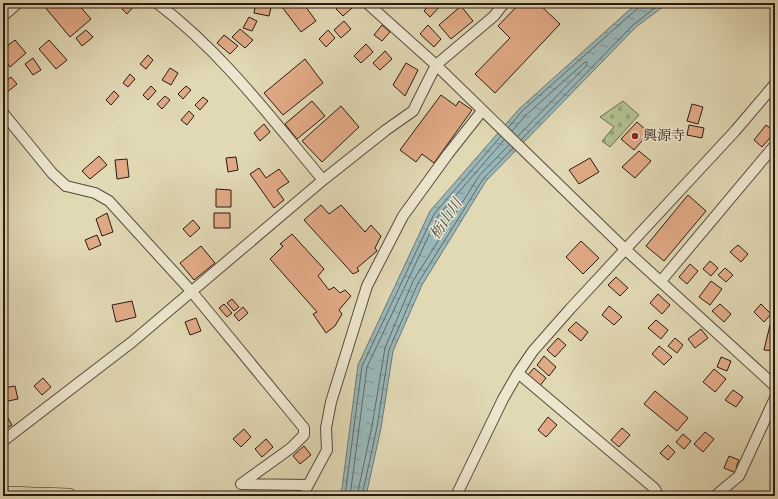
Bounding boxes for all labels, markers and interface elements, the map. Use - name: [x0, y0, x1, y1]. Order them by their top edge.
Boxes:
- place label: 興源寺: [643, 127, 685, 145]
- marker: 興源寺: [630, 131, 640, 141]
- water label: 栃山川: [426, 193, 468, 243]

